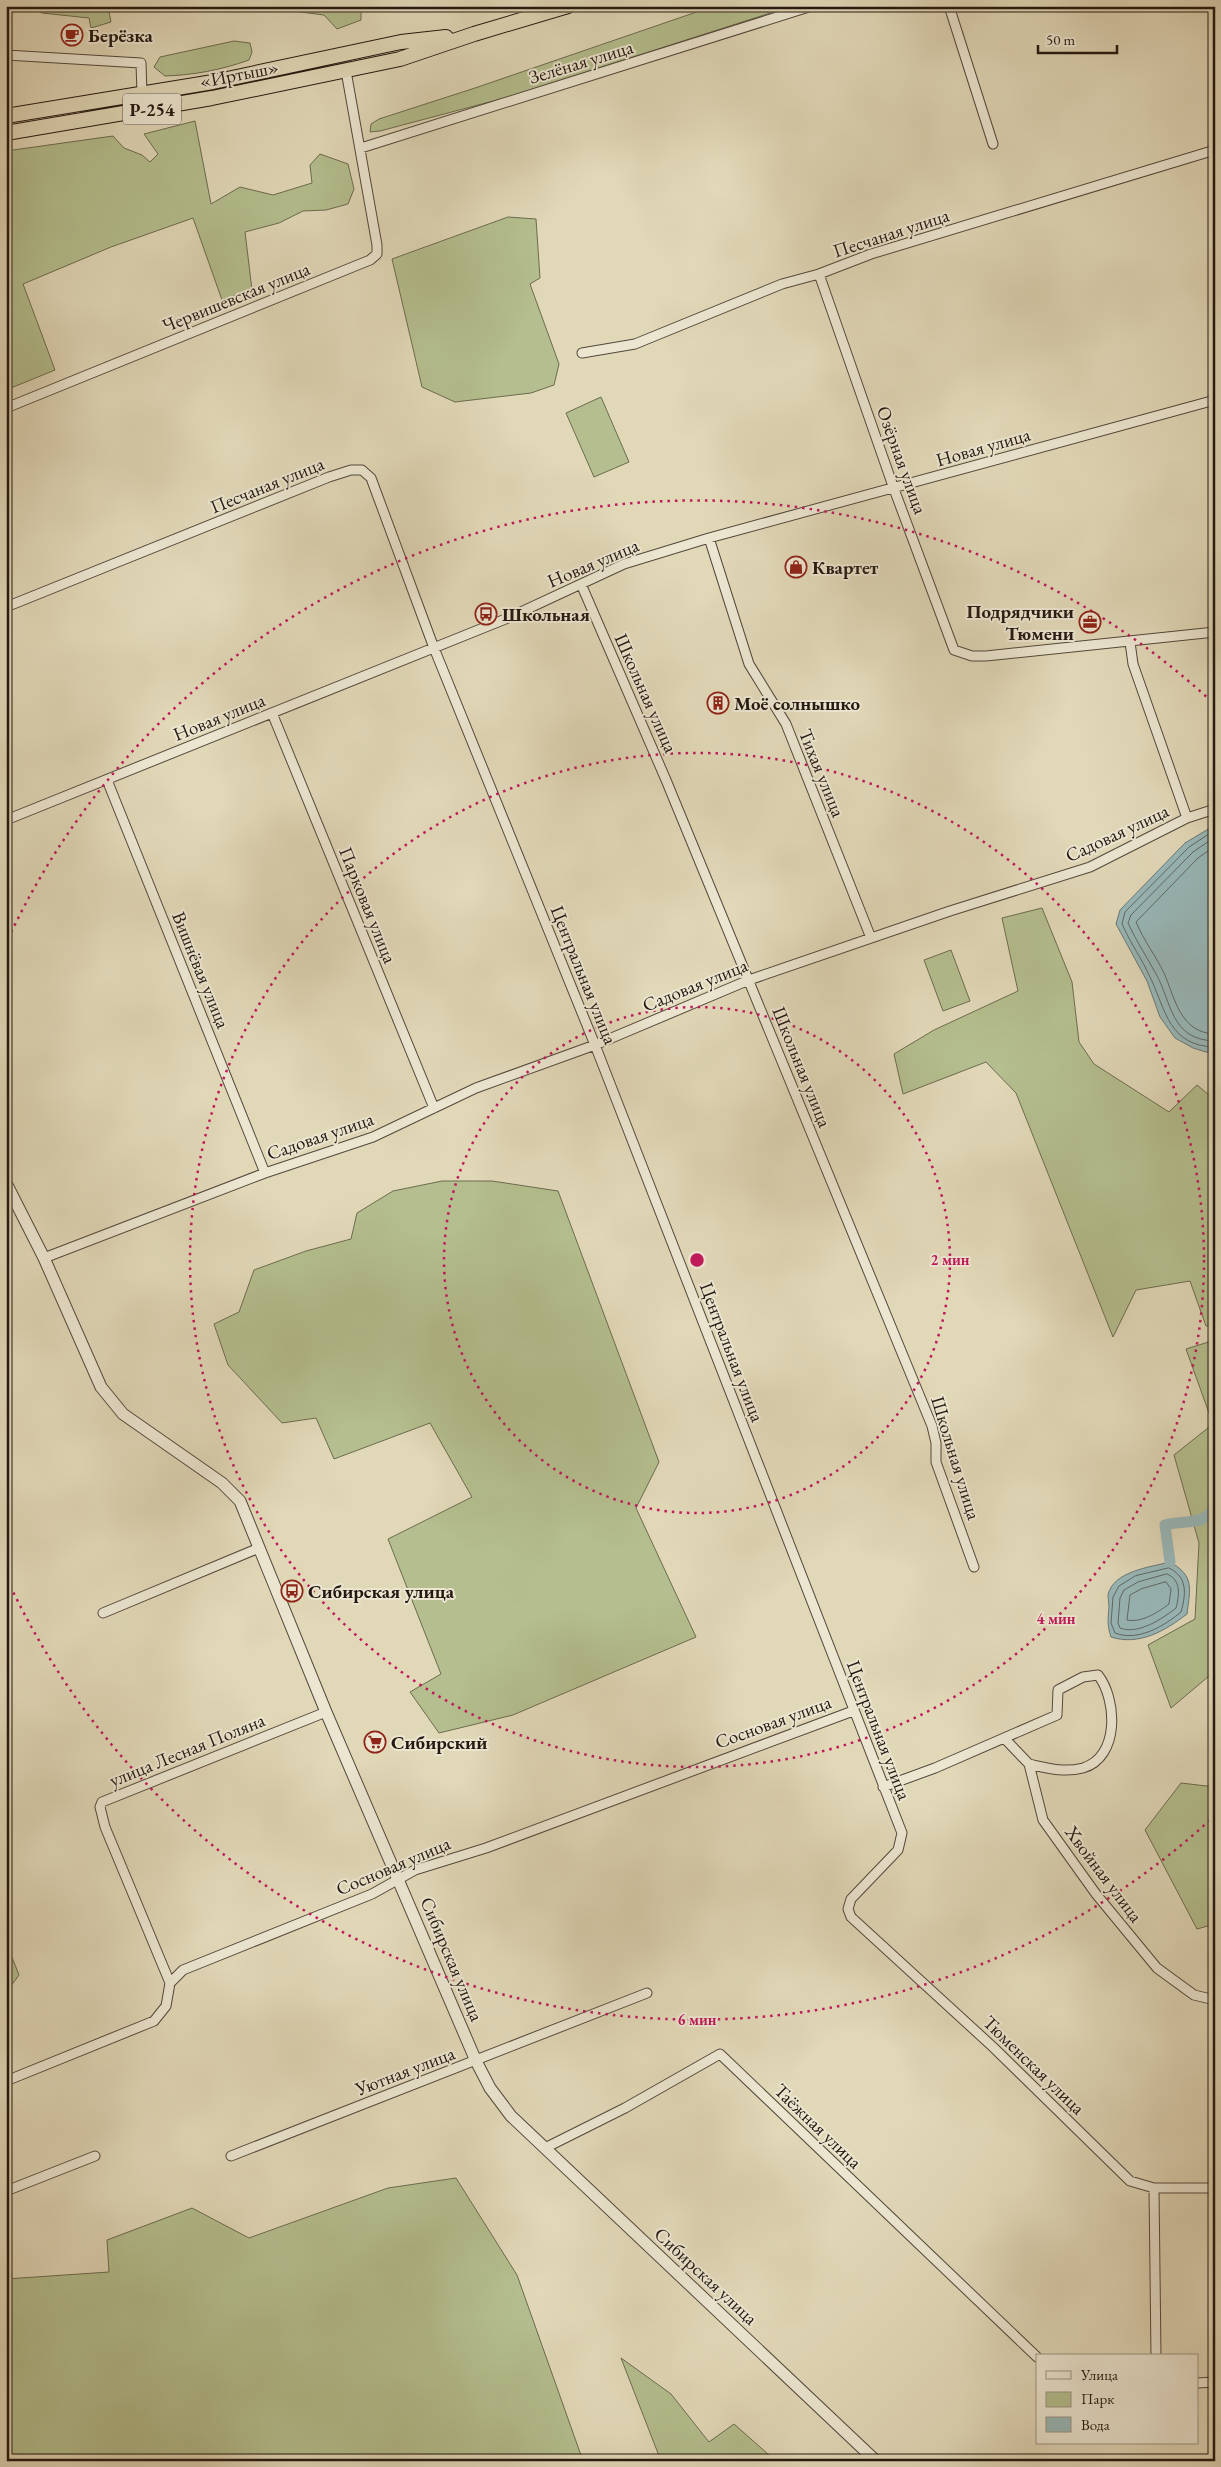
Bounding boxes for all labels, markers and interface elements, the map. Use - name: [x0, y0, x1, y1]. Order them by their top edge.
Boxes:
- scale bar: [1038, 22, 1117, 54]
- cafe icon: Берёзка: [60, 23, 84, 47]
- place label: Берёзка: [88, 23, 154, 48]
- text: 50 m: [1046, 30, 1075, 49]
- street label: Зелёная улица: [526, 34, 637, 90]
- street label: «Иртыш»: [197, 54, 281, 94]
- road number: Р-254: [123, 94, 181, 125]
- street label: Песчаная улица: [830, 202, 953, 264]
- street label: Червишевская улица: [158, 256, 314, 338]
- street label: Озёрная улица: [871, 403, 933, 518]
- street label: Новая улица: [933, 421, 1034, 472]
- street label: Песчаная улица: [206, 451, 328, 519]
- street label: Новая улица: [543, 532, 643, 593]
- shop icon: Квартет: [784, 555, 808, 579]
- place label: Квартет: [812, 555, 879, 580]
- place label: Подрядчики Тюмени: [967, 599, 1074, 646]
- bus stop icon: Школьная: [474, 602, 498, 626]
- place label: Школьная: [502, 602, 590, 627]
- office icon: Подрядчики Тюмени: [1078, 610, 1102, 634]
- street label: Школьная улица: [609, 629, 684, 757]
- street label: Новая улица: [169, 687, 269, 747]
- building icon: Моё солнышко: [706, 691, 730, 715]
- place label: Моё солнышко: [734, 691, 861, 716]
- street label: Тихая улица: [793, 725, 851, 821]
- street label: Садовая улица: [1061, 798, 1173, 868]
- street label: Парковая улица: [333, 843, 403, 967]
- street label: Центральная улица: [545, 902, 623, 1048]
- street label: Вишнёвая улица: [166, 908, 236, 1033]
- street label: Садовая улица: [639, 952, 752, 1017]
- street label: Школьная улица: [766, 1003, 838, 1131]
- street label: Садовая улица: [263, 1106, 377, 1166]
- text: 2 мин: [930, 1250, 970, 1269]
- centre of rings: [688, 1251, 706, 1269]
- street label: Центральная улица: [694, 1279, 770, 1426]
- street label: Школьная улица: [925, 1393, 987, 1523]
- bus stop icon: Сибирская улица: [280, 1579, 304, 1603]
- place label: Сибирская улица: [308, 1579, 455, 1604]
- text: 4 мин: [1036, 1609, 1076, 1628]
- street label: Центральная улица: [841, 1657, 917, 1804]
- street label: Сосновая улица: [711, 1689, 835, 1755]
- street label: улица Лесная Поляна: [105, 1707, 269, 1793]
- supermarket icon: Сибирский: [363, 1730, 387, 1754]
- place label: Сибирский: [391, 1730, 487, 1755]
- street label: Хвойная улица: [1059, 1820, 1149, 1928]
- street label: Сосновая улица: [332, 1831, 454, 1901]
- street label: Сибирская улица: [415, 1893, 490, 2025]
- text: 6 мин: [677, 2010, 717, 2029]
- street label: Тюменская улица: [978, 2010, 1091, 2120]
- street label: Уютная улица: [351, 2040, 459, 2102]
- street label: Таёжная улица: [769, 2078, 868, 2174]
- street label: Сибирская улица: [649, 2222, 763, 2331]
- legend: [1036, 2354, 1198, 2444]
- text: Улица: [1080, 2365, 1118, 2384]
- text: Парк: [1081, 2389, 1114, 2408]
- text: Вода: [1081, 2415, 1110, 2434]

